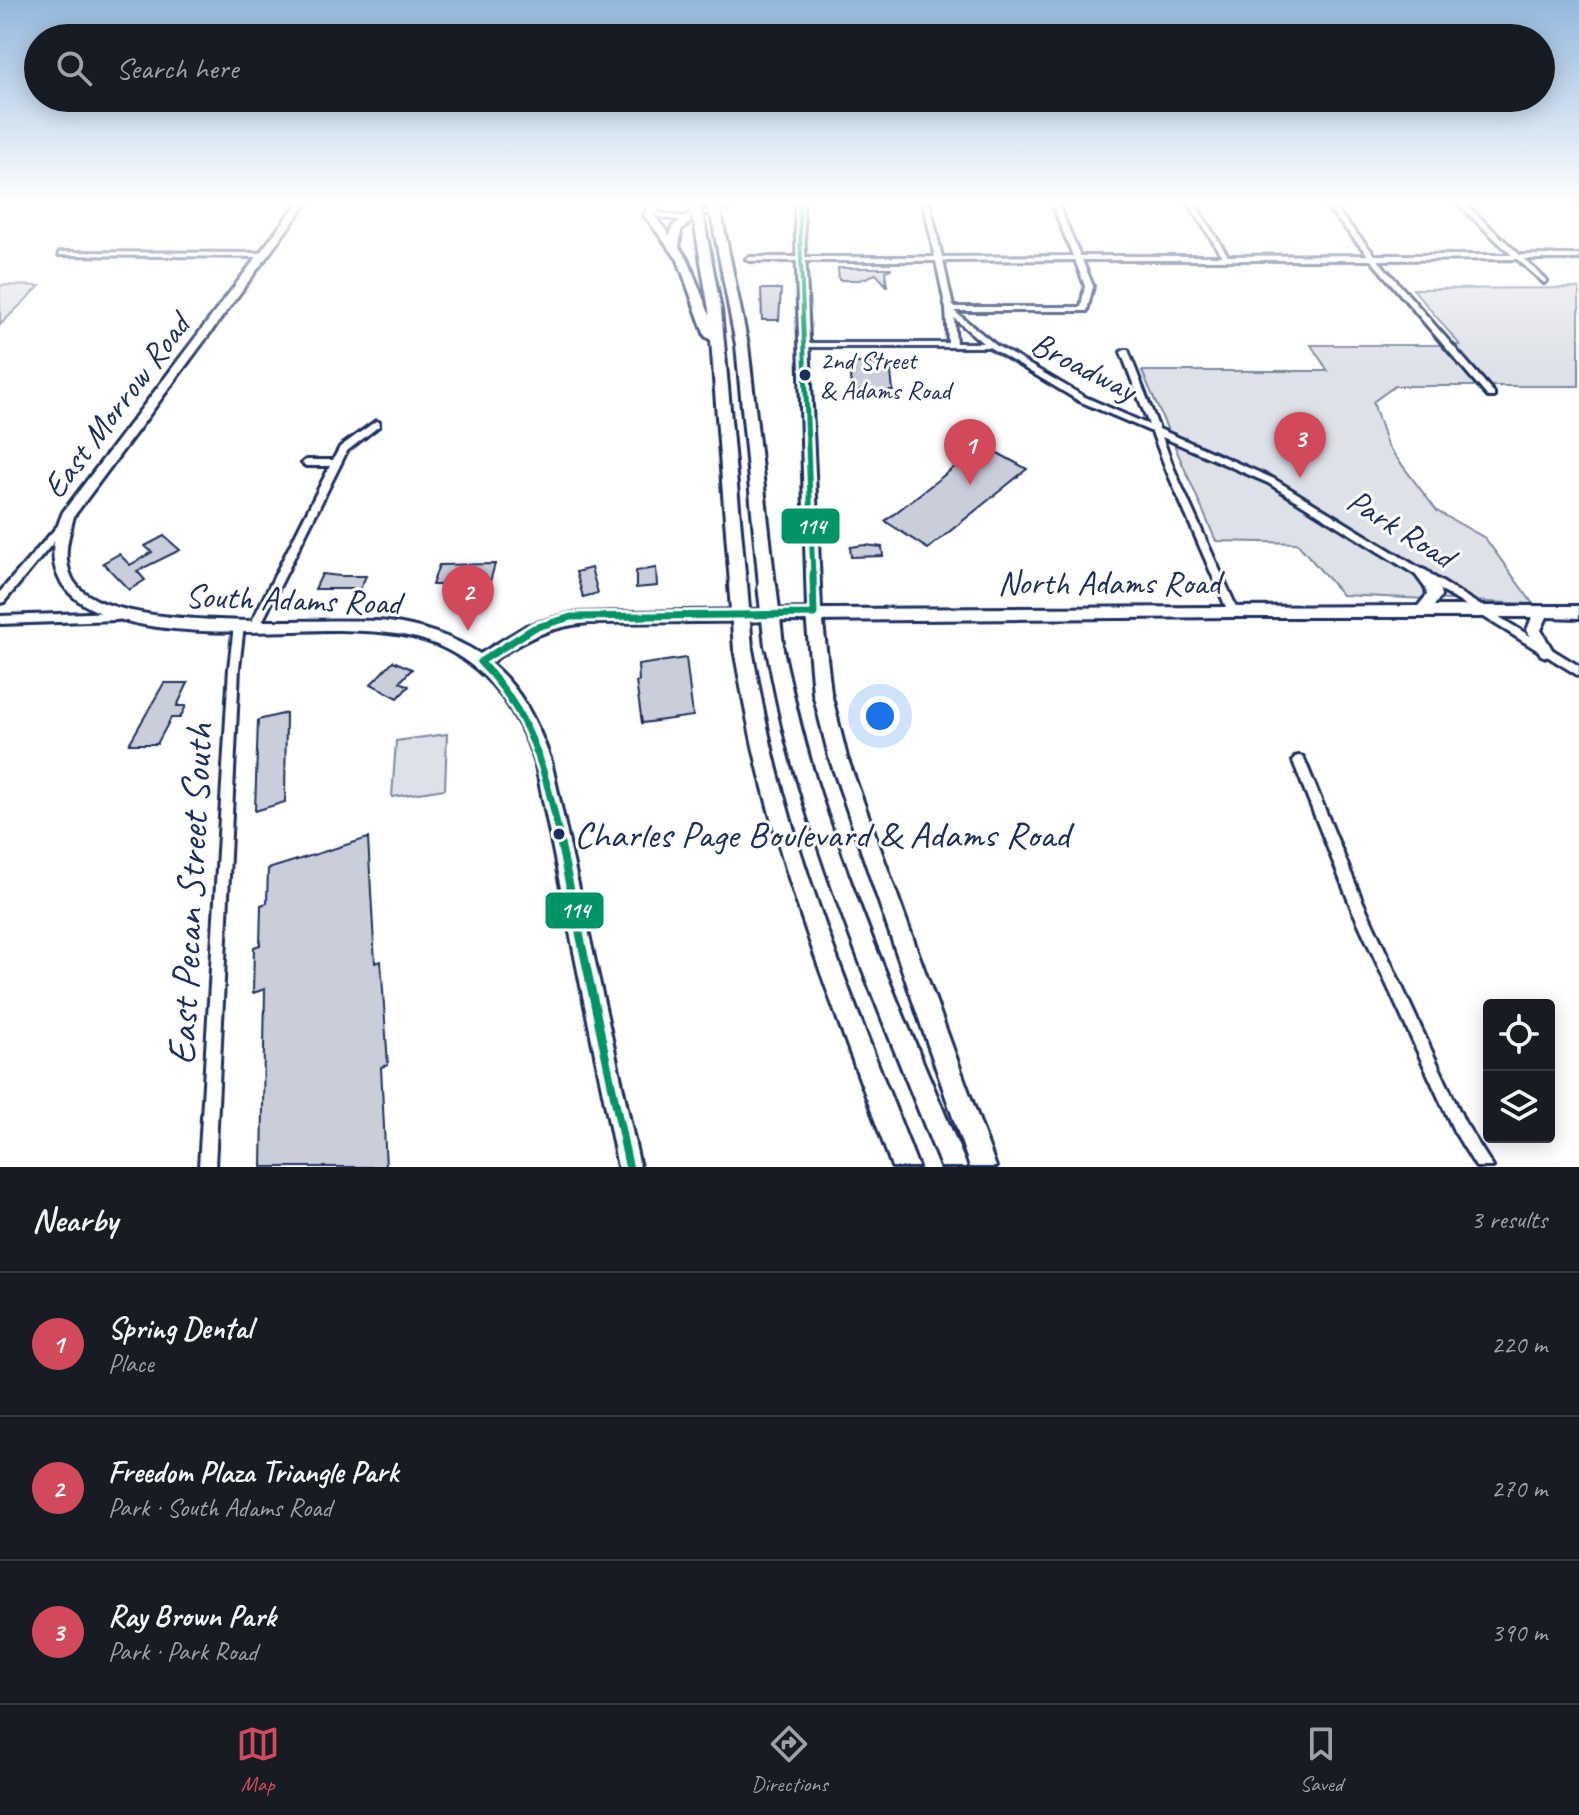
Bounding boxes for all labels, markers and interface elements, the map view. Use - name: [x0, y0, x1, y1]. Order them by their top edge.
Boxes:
- search box: [24, 24, 1555, 112]
- icon: search: [52, 46, 96, 90]
- text: Search here: [116, 49, 238, 87]
- street label: East Morrow Road: [33, 302, 202, 507]
- street label: Broadway: [1024, 321, 1146, 412]
- place label: 2nd Street & Adams Road: [820, 344, 954, 407]
- marker: 2nd Street & Adams Road: [797, 367, 813, 383]
- pin: 3: [1274, 412, 1326, 478]
- pin: 1: [944, 419, 996, 485]
- street label: Park Road: [1339, 478, 1467, 580]
- line badge: 114: [780, 507, 841, 545]
- text: 114: [796, 513, 829, 541]
- street label: North Adams Road: [998, 561, 1225, 604]
- pin: 2: [442, 565, 494, 631]
- street label: South Adams Road: [184, 574, 406, 624]
- your location: [860, 696, 900, 736]
- street label: East Pecan Street South: [156, 721, 224, 1066]
- place label: Charles Page Boulevard & Adams Road: [574, 811, 1076, 858]
- marker: Charles Page Boulevard & Adams Road: [551, 826, 567, 842]
- line badge: 114: [544, 891, 605, 930]
- text: 114: [560, 897, 593, 925]
- map controls: [1483, 999, 1555, 1143]
- button: locate: [1483, 999, 1555, 1071]
- button: layers: [1483, 1071, 1555, 1143]
- text: Nearby: [32, 1198, 118, 1241]
- text: 3 results: [1471, 1203, 1547, 1236]
- text: Spring Dental: [108, 1309, 252, 1347]
- text: 1: [52, 1328, 64, 1361]
- text: 220 m: [1491, 1328, 1547, 1361]
- text: Place: [108, 1347, 154, 1380]
- text: Freedom Plaza Triangle Park: [108, 1453, 398, 1491]
- text: 2: [52, 1472, 64, 1505]
- text: 270 m: [1491, 1472, 1547, 1505]
- text: Park · South Adams Road: [108, 1491, 332, 1524]
- text: Ray Brown Park: [108, 1597, 276, 1635]
- text: 3: [52, 1616, 64, 1649]
- text: 390 m: [1491, 1616, 1547, 1649]
- text: Park · Park Road: [108, 1635, 257, 1668]
- tab: Map: [236, 1722, 280, 1798]
- tab: Directions: [751, 1722, 828, 1798]
- tab: Saved: [1299, 1722, 1343, 1798]

